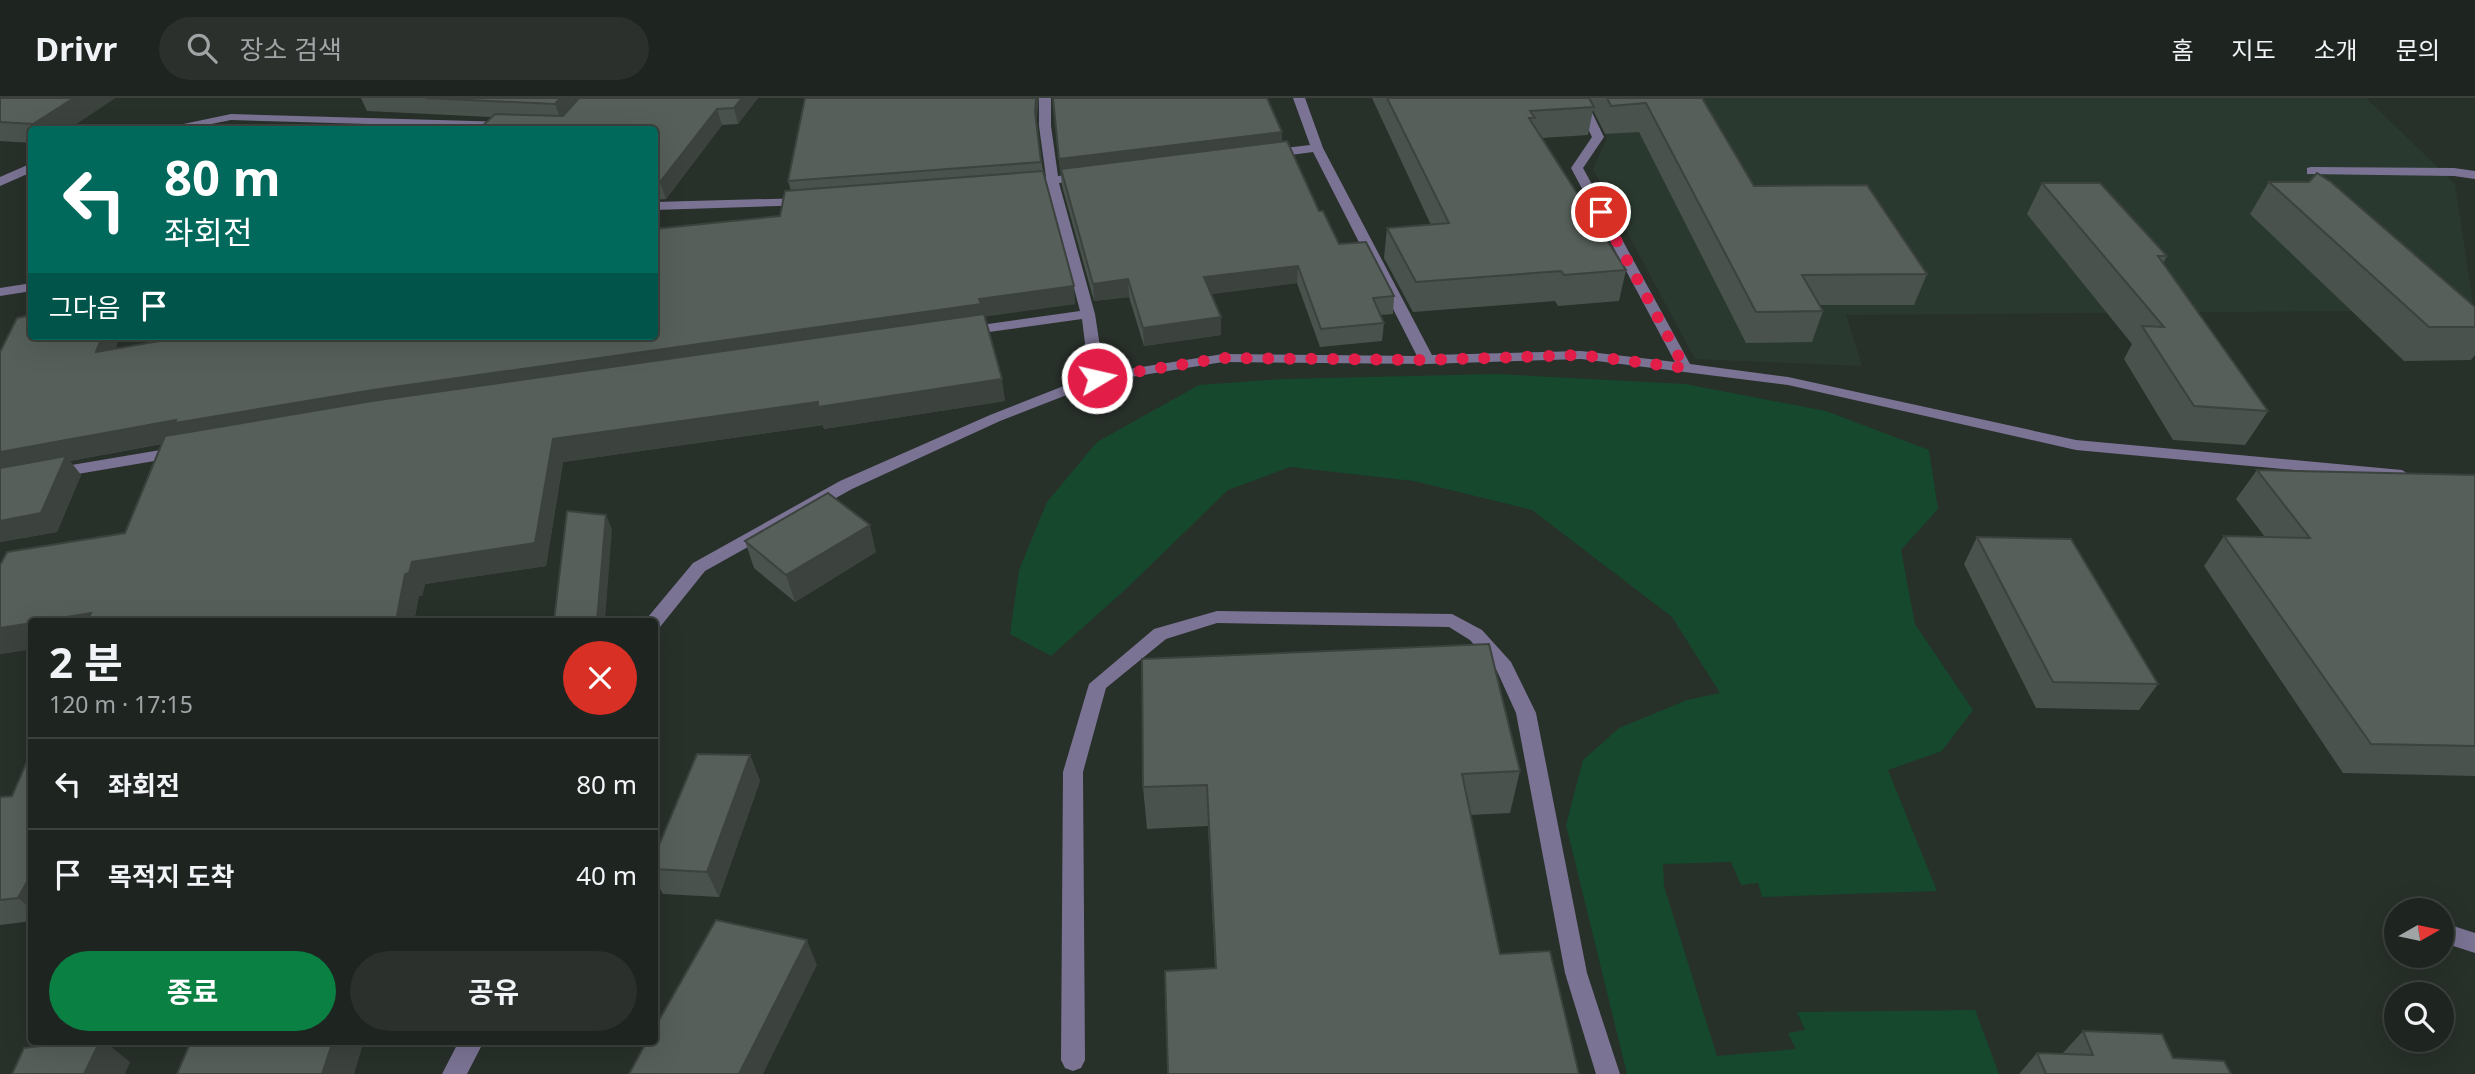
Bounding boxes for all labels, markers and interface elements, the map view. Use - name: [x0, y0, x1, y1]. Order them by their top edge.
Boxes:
- search box: [159, 17, 649, 80]
- text: Drivr: [35, 26, 117, 71]
- icon: search: [183, 29, 221, 67]
- text: 장소 검색: [239, 31, 342, 67]
- text: 홈: [2171, 33, 2193, 66]
- text: 지도: [2231, 33, 2276, 66]
- text: 소개: [2314, 33, 2358, 66]
- text: 문의: [2396, 33, 2440, 66]
- text: 80 m: [164, 144, 281, 210]
- icon: left: [49, 154, 140, 245]
- pin: [1571, 182, 1631, 242]
- icon: arrive: [1582, 193, 1620, 231]
- text: 좌회전: [164, 210, 252, 253]
- icon: arrive: [135, 287, 173, 325]
- text: 그다음: [49, 289, 121, 325]
- position arrow: [1060, 341, 1134, 415]
- text: 2 분: [49, 633, 123, 690]
- button: close: [563, 641, 637, 715]
- text: 120 m · 17:15: [49, 688, 193, 720]
- icon: left: [49, 765, 87, 803]
- text: 80 m: [576, 766, 637, 802]
- text: 좌회전: [108, 767, 180, 803]
- icon: arrive: [49, 856, 87, 894]
- text: 40 m: [576, 857, 637, 893]
- text: 목적지 도착: [108, 858, 234, 894]
- north arrow: [2384, 898, 2454, 968]
- map controls: [2384, 898, 2454, 1052]
- button: 종료: [49, 951, 336, 1031]
- button: 공유: [350, 951, 637, 1031]
- button: search: [2384, 982, 2454, 1052]

